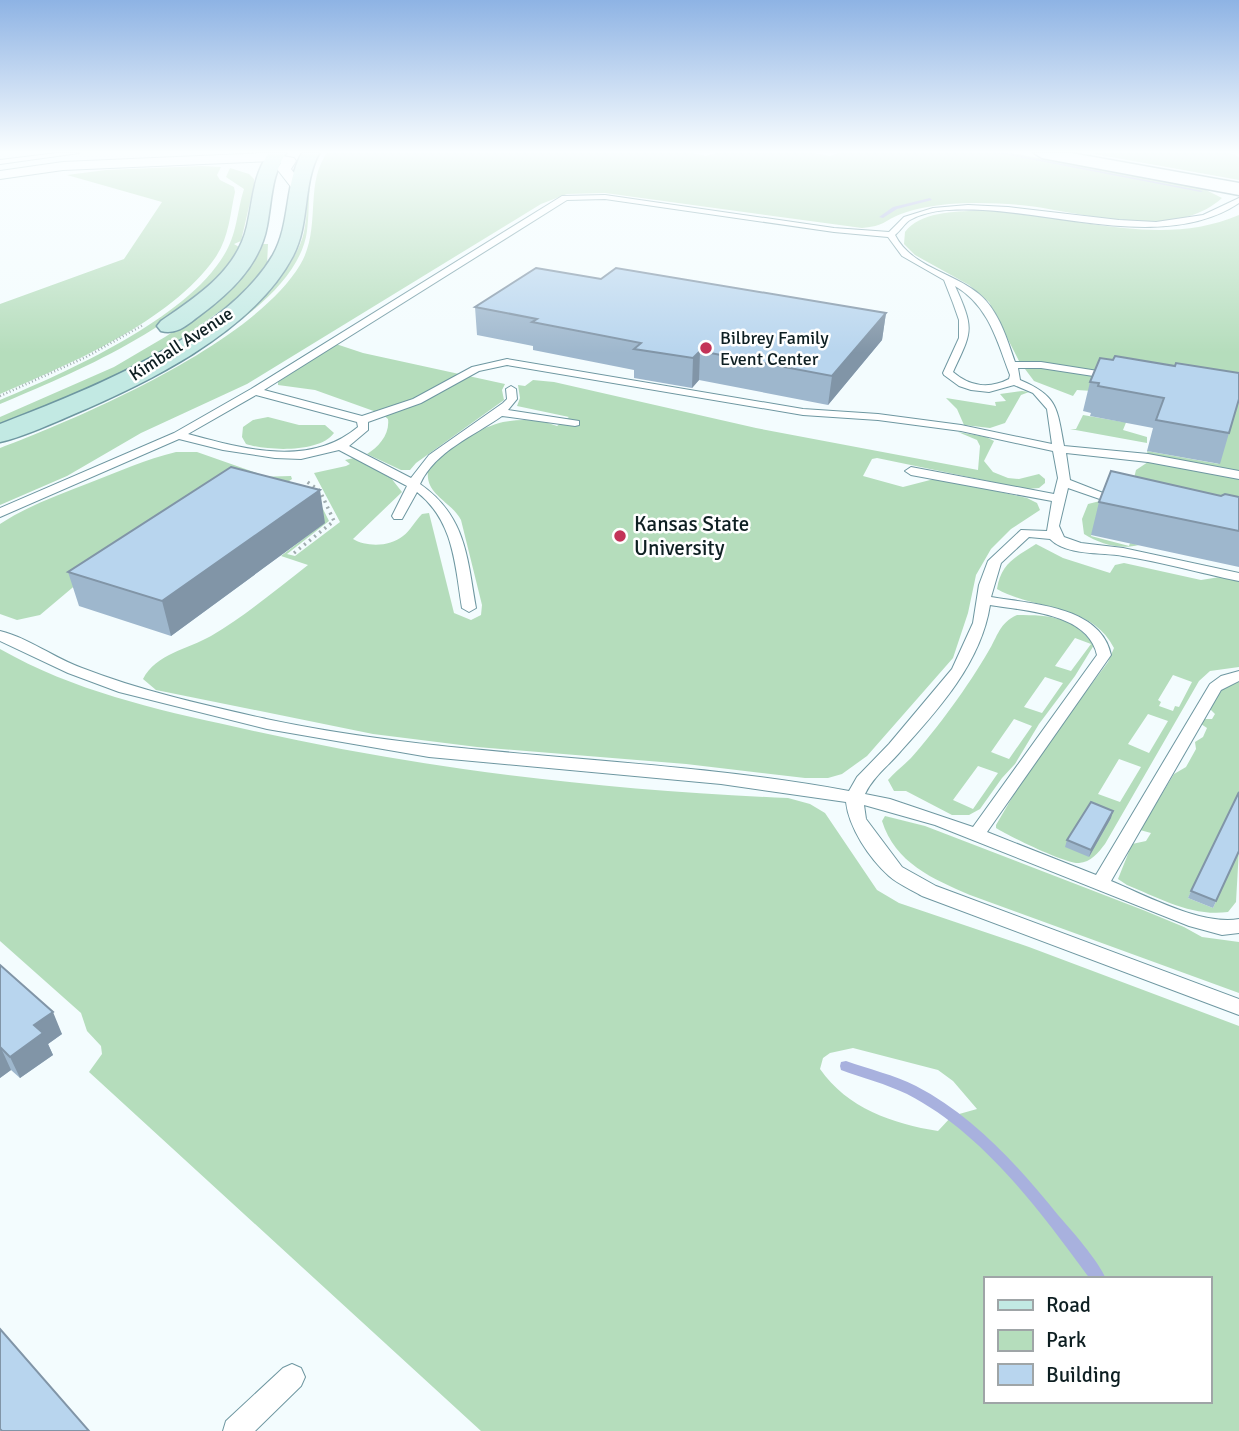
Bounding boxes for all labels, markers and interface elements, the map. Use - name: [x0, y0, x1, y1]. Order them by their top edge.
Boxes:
- street label: Kimball Avenue: [125, 302, 237, 386]
- place label: Bilbrey Family Event Center: [720, 327, 829, 370]
- marker: Bilbrey Family Event Center: [698, 340, 714, 356]
- place label: Kansas State University: [634, 511, 749, 561]
- marker: Kansas State University: [612, 528, 628, 544]
- legend: [984, 1277, 1211, 1403]
- text: Road: [1046, 1292, 1091, 1318]
- text: Park: [1046, 1327, 1087, 1353]
- text: Building: [1046, 1362, 1121, 1388]

